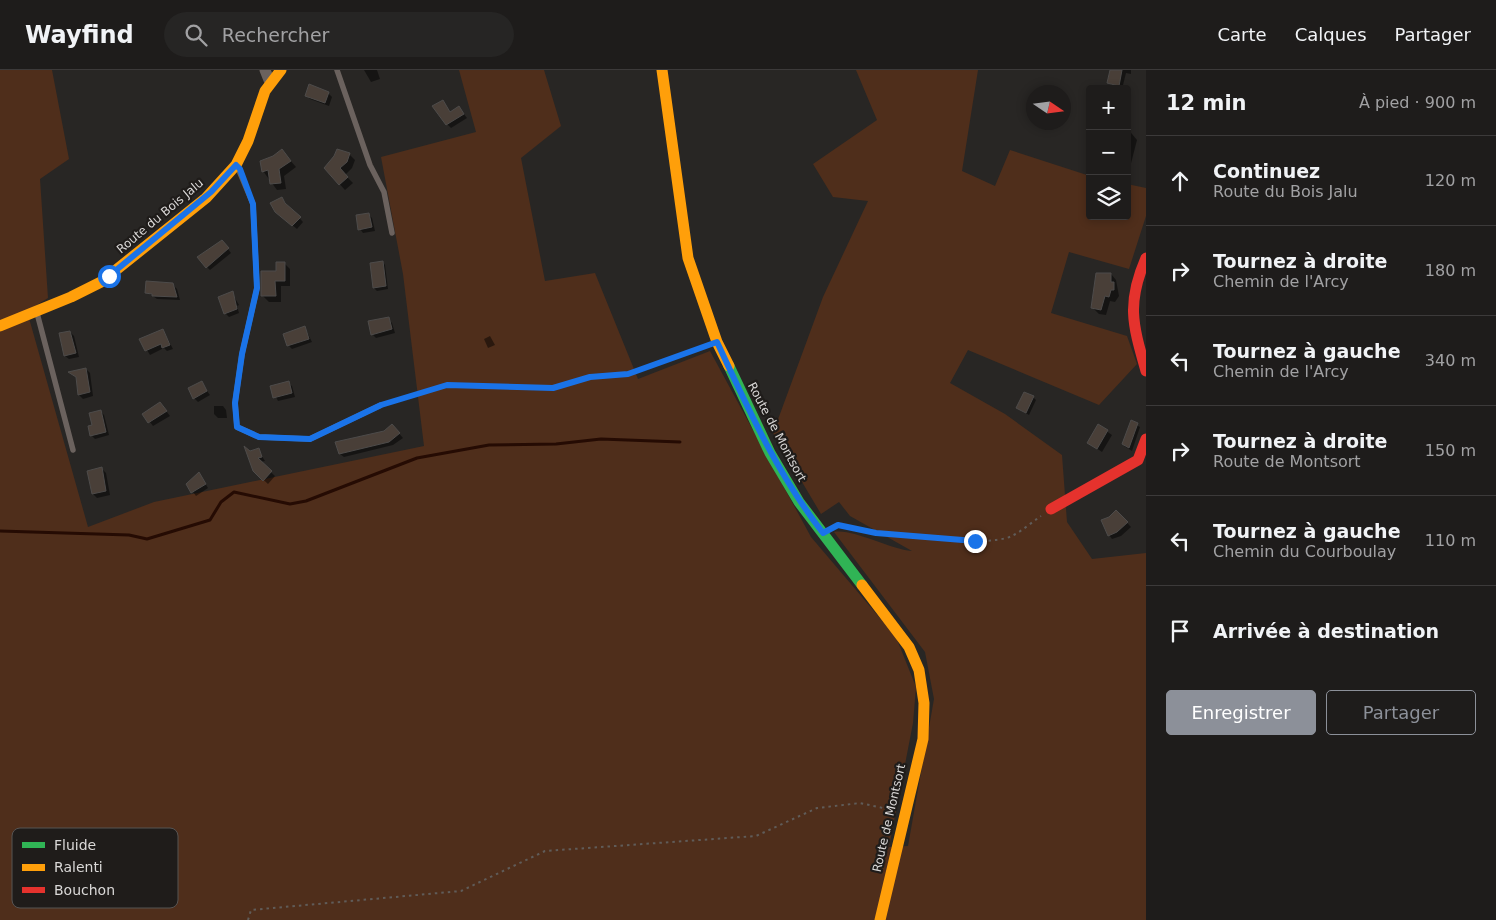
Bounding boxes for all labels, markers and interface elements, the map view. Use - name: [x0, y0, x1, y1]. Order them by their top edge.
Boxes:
- search box: [164, 12, 514, 57]
- text: Wayfind: [25, 21, 134, 49]
- icon: search: [182, 21, 210, 49]
- text: Rechercher: [222, 24, 329, 46]
- text: Carte: [1218, 24, 1267, 45]
- text: Calques: [1295, 24, 1367, 45]
- text: Partager: [1395, 24, 1471, 45]
- north arrow: [1026, 85, 1071, 130]
- map controls: [1086, 85, 1131, 220]
- button: +: [1086, 85, 1131, 130]
- text: 12 min: [1166, 91, 1247, 115]
- text: À pied · 900 m: [1359, 93, 1476, 112]
- button: −: [1086, 130, 1131, 175]
- text: Continuez: [1213, 160, 1320, 182]
- icon: ahead: [1166, 167, 1194, 195]
- text: 120 m: [1425, 171, 1476, 190]
- button: layers: [1086, 175, 1131, 220]
- street label: Route du Bois Jalu: [114, 176, 206, 256]
- text: Route du Bois Jalu: [1213, 182, 1358, 201]
- text: Tournez à droite: [1213, 250, 1387, 272]
- icon: right: [1166, 257, 1194, 285]
- text: 180 m: [1425, 261, 1476, 280]
- route start: [98, 265, 121, 288]
- text: Chemin de l'Arcy: [1213, 272, 1349, 291]
- text: Tournez à gauche: [1213, 340, 1401, 362]
- icon: left: [1166, 347, 1194, 375]
- text: 340 m: [1425, 351, 1476, 370]
- text: Chemin de l'Arcy: [1213, 362, 1349, 381]
- street label: Route de Montsort: [745, 380, 809, 484]
- text: Tournez à droite: [1213, 430, 1387, 452]
- icon: right: [1166, 437, 1194, 465]
- text: 150 m: [1425, 441, 1476, 460]
- text: Route de Montsort: [1213, 452, 1361, 471]
- text: Tournez à gauche: [1213, 520, 1401, 542]
- icon: left: [1166, 527, 1194, 555]
- route end: [964, 530, 987, 553]
- text: 110 m: [1425, 531, 1476, 550]
- text: Chemin du Courboulay: [1213, 542, 1396, 561]
- icon: arrive: [1166, 617, 1194, 645]
- text: Arrivée à destination: [1213, 620, 1439, 642]
- button: Enregistrer: [1166, 690, 1316, 735]
- button: Partager: [1326, 690, 1476, 735]
- street label: Route de Montsort: [870, 762, 908, 874]
- legend: [12, 828, 178, 908]
- text: Fluide: [54, 837, 96, 853]
- text: Ralenti: [54, 859, 103, 875]
- text: Bouchon: [54, 882, 115, 898]

